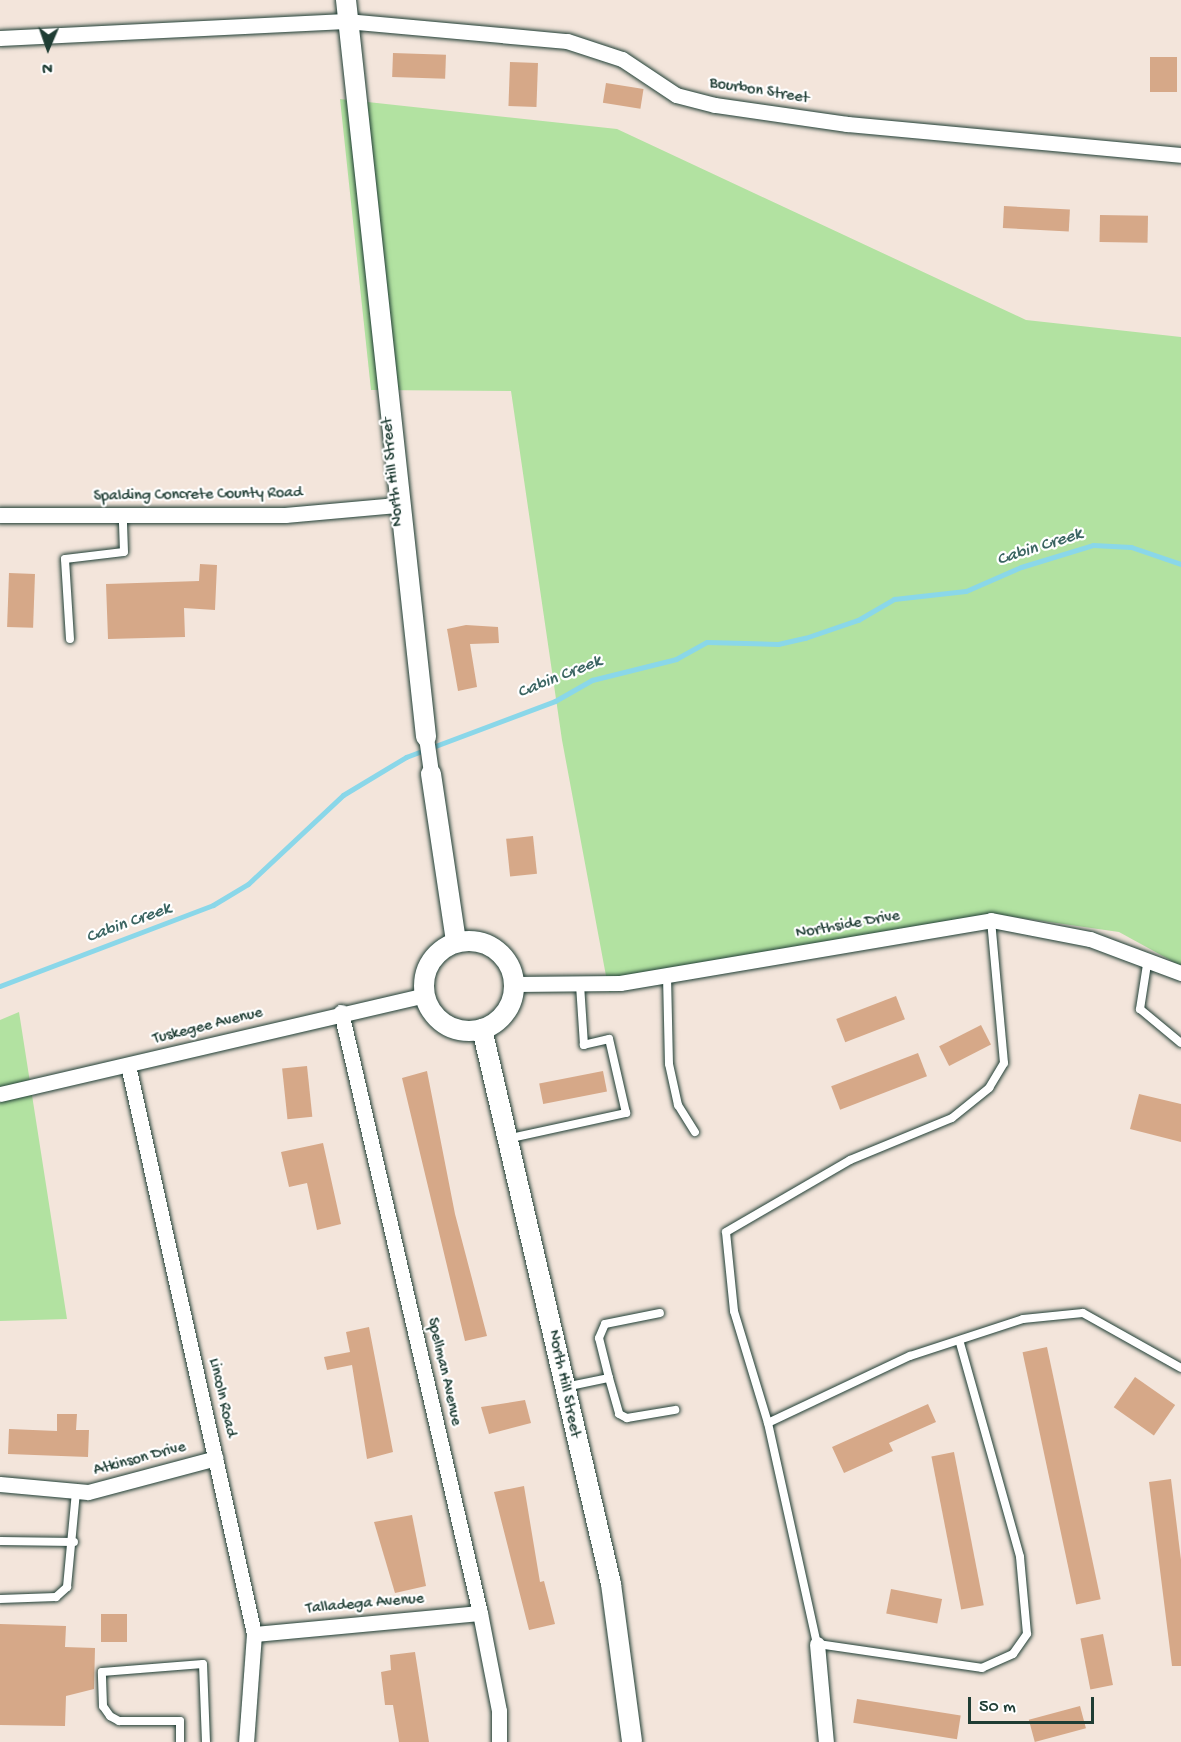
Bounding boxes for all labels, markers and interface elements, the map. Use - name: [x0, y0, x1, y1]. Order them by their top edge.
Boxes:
- north arrow: [18, 18, 78, 78]
- text: N: [42, 57, 53, 76]
- street label: Bourbon Street: [708, 75, 810, 109]
- street label: North Hill Street: [379, 417, 409, 527]
- street label: Spalding Concrete County Road: [93, 485, 303, 507]
- water label: Cabin Creek: [994, 524, 1086, 572]
- water label: Cabin Creek: [515, 651, 605, 705]
- water label: Cabin Creek: [84, 899, 174, 949]
- street label: Northside Drive: [795, 907, 901, 945]
- street label: Tuskegee Avenue: [151, 1004, 265, 1050]
- street label: Spellman Avenue: [421, 1316, 465, 1428]
- street label: North Hill Street: [542, 1328, 584, 1440]
- street label: Lincoln Road: [203, 1357, 239, 1439]
- street label: Atkinson Drive: [92, 1438, 188, 1482]
- street label: Talladega Avenue: [305, 1590, 425, 1620]
- scale bar: [971, 1685, 1097, 1723]
- text: 50 m: [979, 1697, 1016, 1718]

